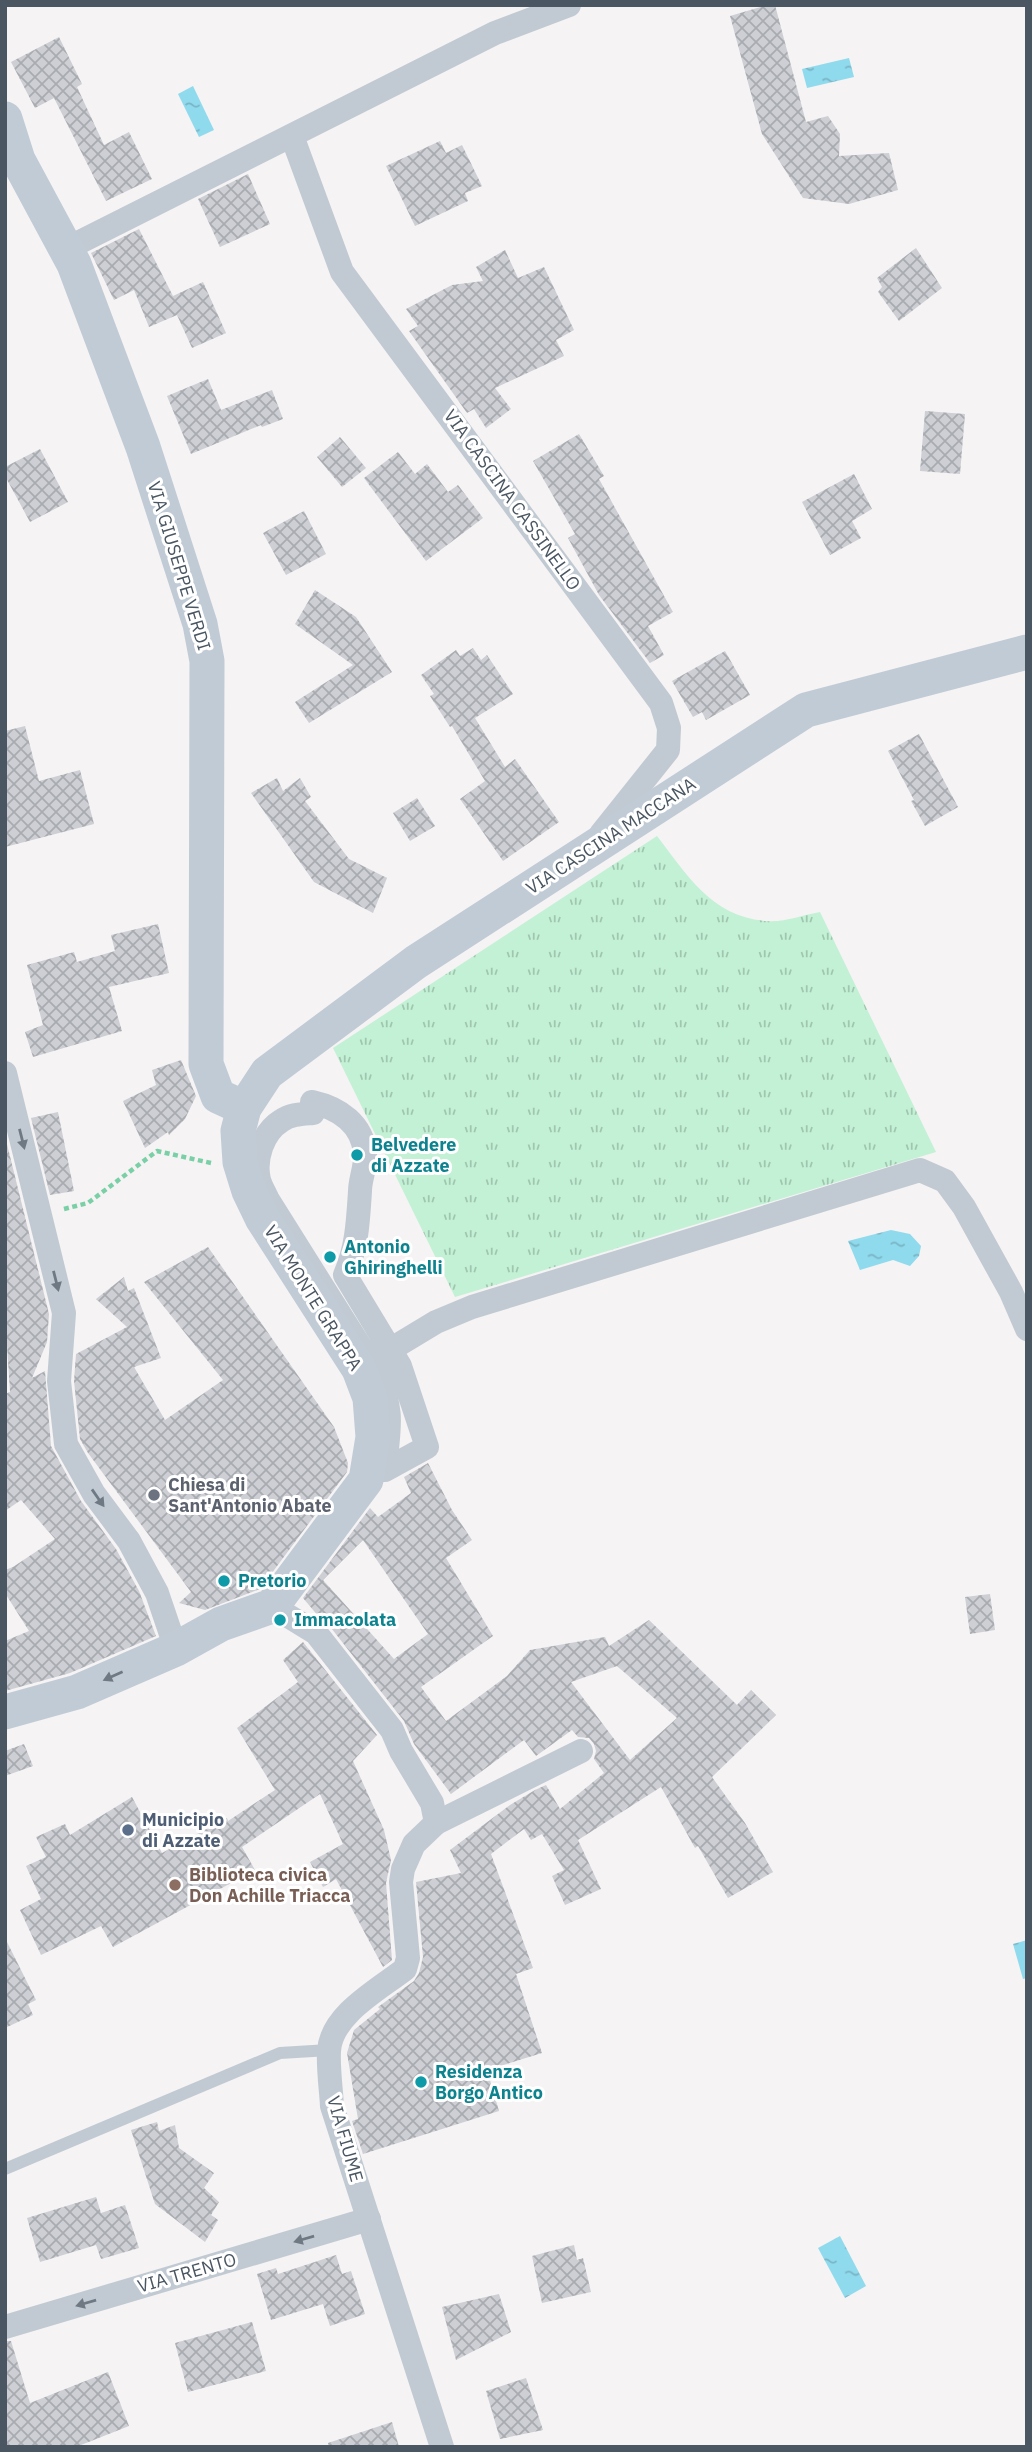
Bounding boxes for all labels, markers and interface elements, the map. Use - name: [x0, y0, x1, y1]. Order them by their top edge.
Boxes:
- street label: VIA CASCINA CASSINELLO: [439, 405, 586, 595]
- street label: VIA GIUSEPPE VERDI: [143, 479, 216, 653]
- street label: VIA CASCINA MACCANA: [522, 772, 700, 899]
- one-way arrow: [17, 1128, 28, 1150]
- place label: Belvedere di Azzate: [371, 1133, 456, 1177]
- marker: Belvedere di Azzate: [349, 1147, 365, 1163]
- street label: VIA MONTE GRAPPA: [259, 1221, 368, 1375]
- place label: Antonio Ghiringhelli: [344, 1235, 443, 1279]
- marker: Antonio Ghiringhelli: [322, 1249, 338, 1265]
- one-way arrow: [51, 1270, 62, 1292]
- place label: Chiesa di Sant'Antonio Abate: [168, 1473, 332, 1517]
- marker: Chiesa di Sant'Antonio Abate: [146, 1487, 162, 1503]
- one-way arrow: [91, 1489, 105, 1507]
- place label: Pretorio: [238, 1569, 306, 1592]
- marker: Pretorio: [216, 1573, 232, 1589]
- place label: Immacolata: [294, 1608, 396, 1631]
- marker: Immacolata: [272, 1612, 288, 1628]
- one-way arrow: [103, 1670, 123, 1682]
- place label: Municipio di Azzate: [142, 1808, 224, 1852]
- marker: Municipio di Azzate: [120, 1822, 136, 1838]
- place label: Biblioteca civica Don Achille Triacca: [189, 1863, 350, 1907]
- marker: Biblioteca civica Don Achille Triacca: [167, 1877, 183, 1893]
- place label: Residenza Borgo Antico: [435, 2060, 543, 2104]
- marker: Residenza Borgo Antico: [413, 2074, 429, 2090]
- street label: VIA FIUME: [322, 2093, 369, 2185]
- one-way arrow: [293, 2234, 314, 2244]
- street label: VIA TRENTO: [135, 2247, 239, 2298]
- one-way arrow: [75, 2299, 96, 2309]

